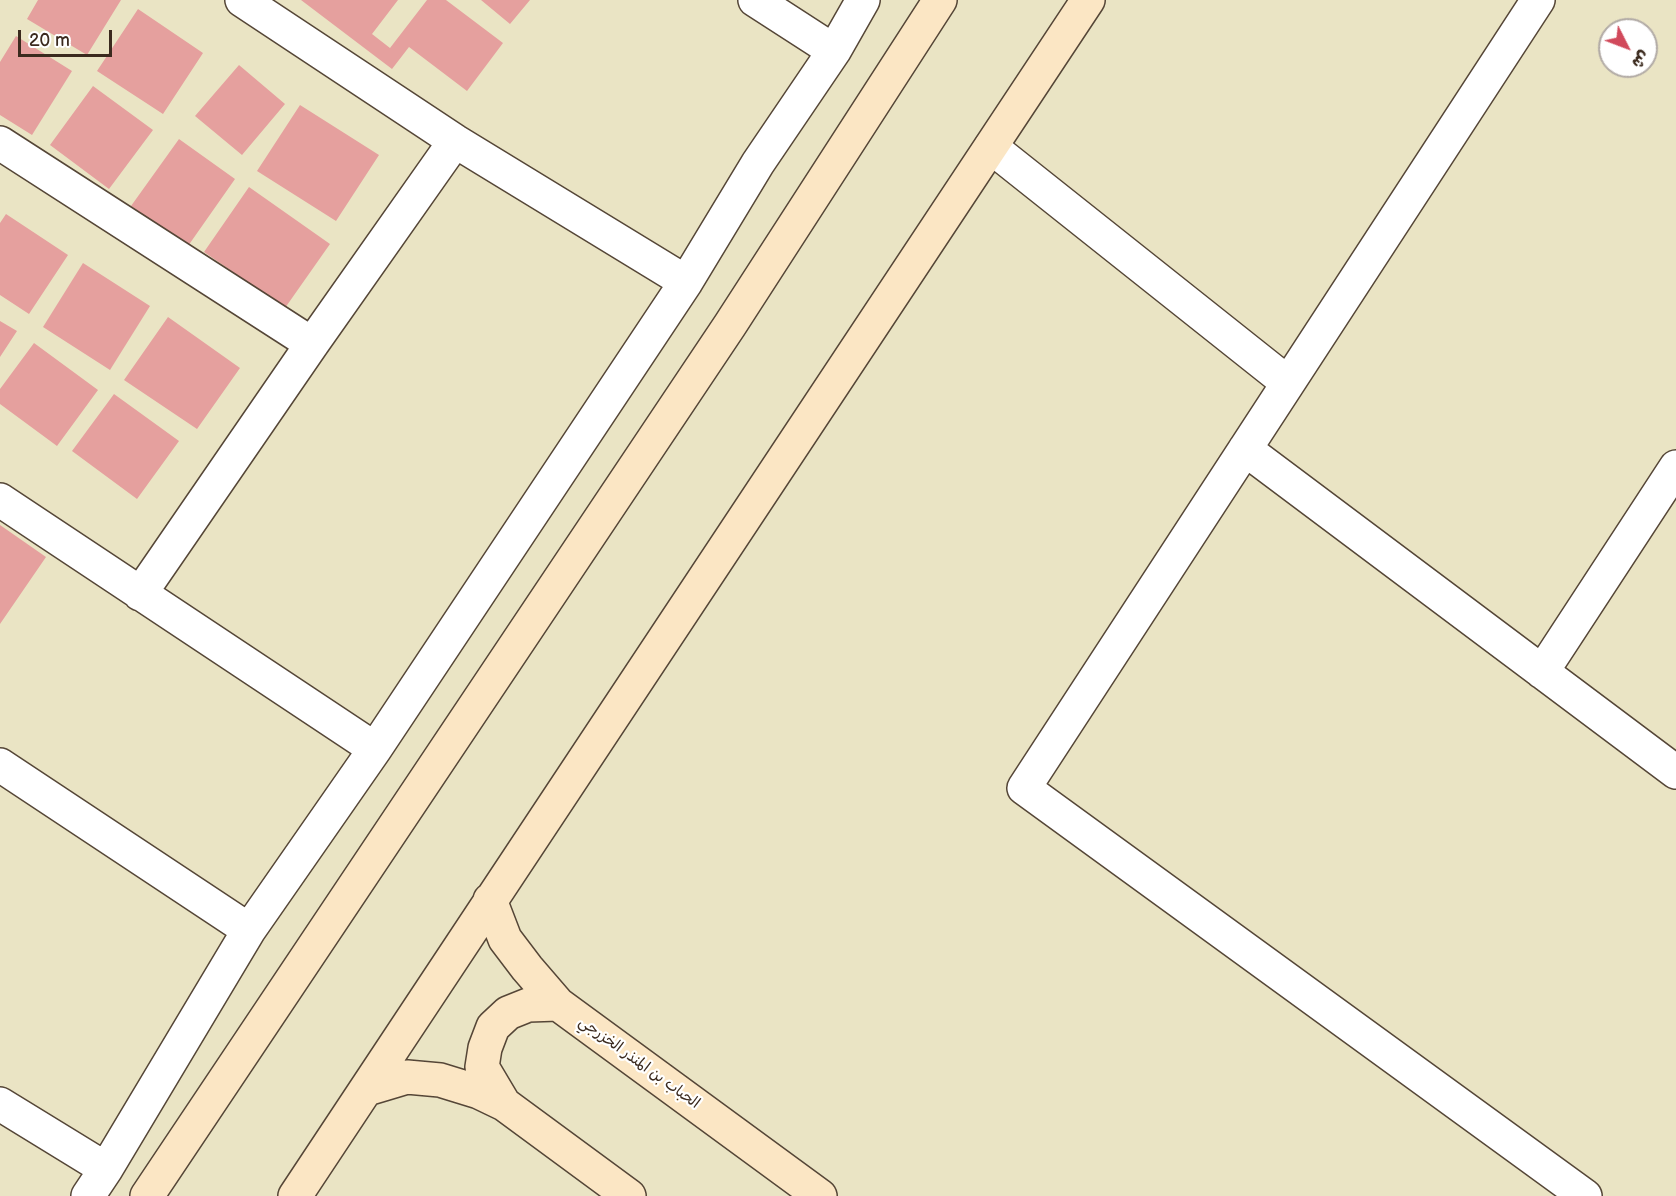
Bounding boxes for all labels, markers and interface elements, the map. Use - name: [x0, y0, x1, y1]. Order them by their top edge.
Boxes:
- scale bar: [21, 18, 116, 56]
- north arrow: [1598, 18, 1658, 78]
- text: 20 m: [29, 30, 70, 51]
- text: ش: [1627, 46, 1653, 72]
- street label: الحباب بن المنذر الخزرجي: [575, 1013, 703, 1113]

